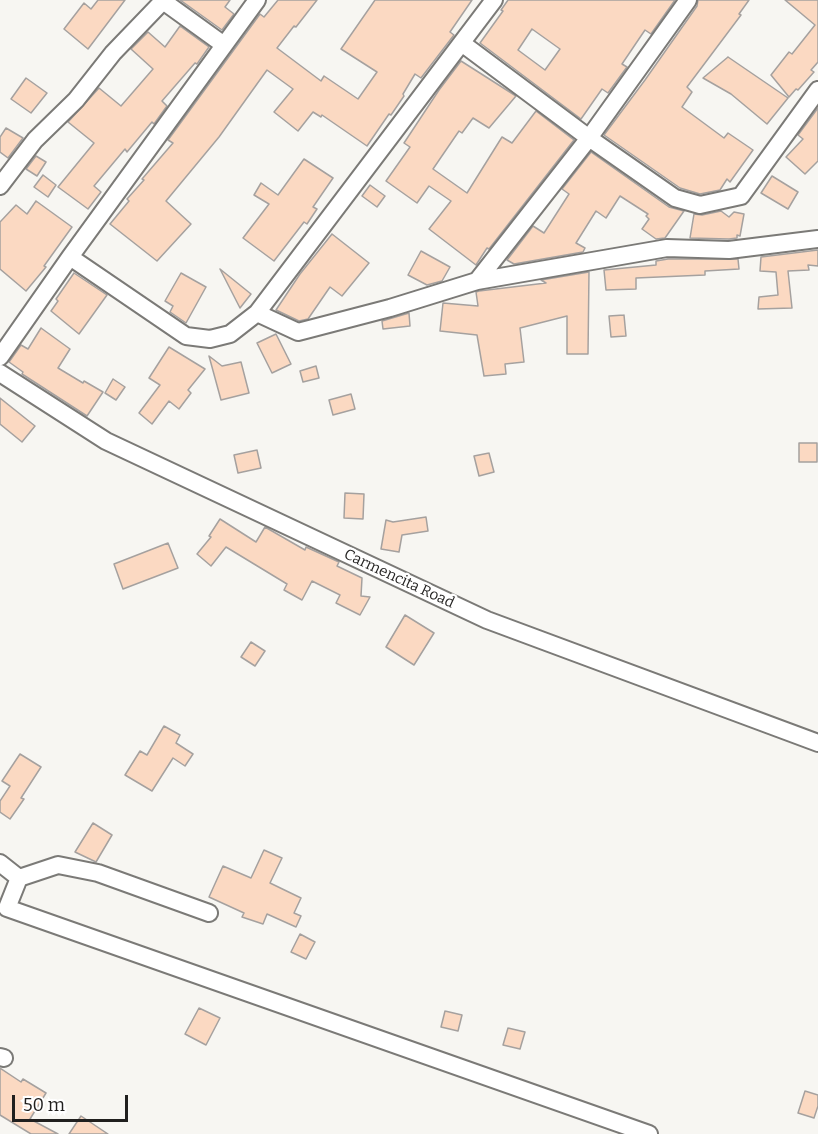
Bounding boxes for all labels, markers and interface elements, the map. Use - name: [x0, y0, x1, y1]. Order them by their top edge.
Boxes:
- street label: Carmencita Road: [341, 546, 457, 612]
- scale bar: [15, 1083, 130, 1121]
- text: 50 m: [23, 1094, 65, 1116]

